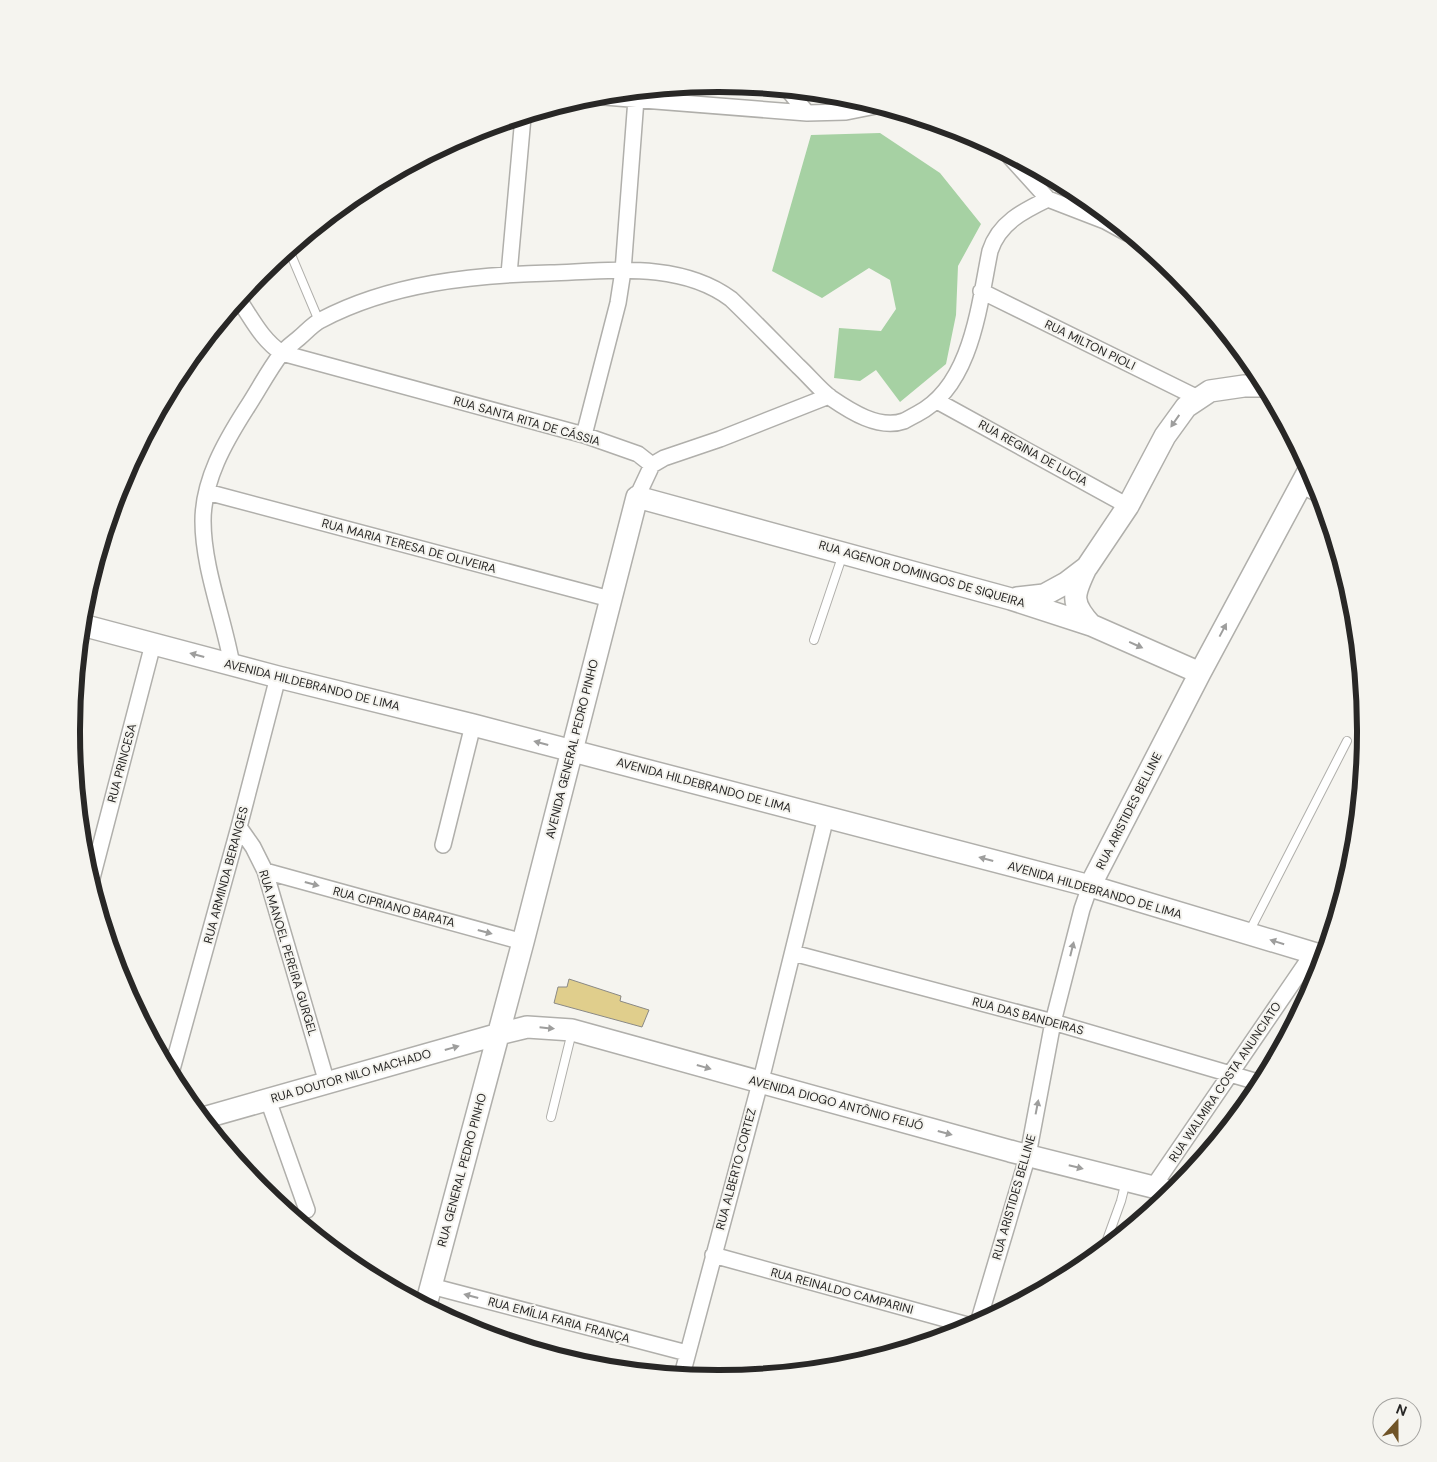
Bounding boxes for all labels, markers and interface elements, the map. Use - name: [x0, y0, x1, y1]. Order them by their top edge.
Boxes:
- street label: RUA MILTON PIOLI: [1042, 316, 1138, 374]
- street label: RUA SANTA RITA DE CÁSSIA: [452, 392, 602, 450]
- one-way arrow: [1170, 414, 1180, 428]
- street label: RUA REGINA DE LUCIA: [976, 416, 1090, 490]
- street label: RUA MARIA TERESA DE OLIVEIRA: [320, 515, 498, 577]
- street label: RUA AGENOR DOMINGOS DE SIQUEIRA: [817, 537, 1027, 611]
- one-way arrow: [1219, 623, 1227, 638]
- one-way arrow: [1129, 641, 1143, 649]
- one-way arrow: [189, 651, 204, 659]
- street label: AVENIDA HILDEBRANDO DE LIMA: [222, 655, 402, 715]
- street label: AVENIDA GENERAL PEDRO PINHO: [542, 658, 602, 840]
- street label: RUA PRINCESA: [104, 722, 140, 804]
- one-way arrow: [533, 739, 548, 747]
- street label: RUA ARISTIDES BELLINE: [1092, 749, 1166, 872]
- street label: AVENIDA HILDEBRANDO DE LIMA: [615, 754, 793, 816]
- street label: RUA ARMINDA BERANGES: [200, 805, 252, 945]
- one-way arrow: [978, 855, 993, 863]
- street label: AVENIDA HILDEBRANDO DE LIMA: [1006, 857, 1184, 923]
- street label: RUA MANOEL PEREIRA GURGEL: [255, 868, 321, 1038]
- one-way arrow: [304, 881, 319, 889]
- street label: RUA CIPRIANO BARATA: [331, 883, 457, 931]
- one-way arrow: [478, 928, 493, 936]
- one-way arrow: [1269, 938, 1284, 946]
- one-way arrow: [1068, 941, 1076, 956]
- street label: RUA DAS BANDEIRAS: [970, 993, 1086, 1039]
- street label: RUA WALMIRA COSTA ANUNCIATO: [1165, 999, 1285, 1165]
- one-way arrow: [539, 1024, 555, 1032]
- one-way arrow: [444, 1043, 459, 1051]
- street label: RUA DOUTOR NILO MACHADO: [269, 1045, 433, 1107]
- one-way arrow: [696, 1064, 711, 1072]
- street label: AVENIDA DIOGO ANTÔNIO FEIJÓ: [747, 1072, 925, 1134]
- street label: RUA GENERAL PEDRO PINHO: [434, 1091, 490, 1249]
- one-way arrow: [1034, 1099, 1042, 1115]
- street label: RUA ALBERTO CORTEZ: [712, 1107, 760, 1231]
- one-way arrow: [938, 1129, 953, 1137]
- street label: RUA ARISTIDES BELLINE: [988, 1132, 1040, 1262]
- one-way arrow: [1068, 1163, 1083, 1171]
- street label: RUA REINALDO CAMPARINI: [769, 1264, 915, 1318]
- one-way arrow: [463, 1292, 478, 1300]
- street label: RUA EMÍLIA FARIA FRANÇA: [486, 1293, 632, 1347]
- north arrow: [1372, 1397, 1422, 1447]
- text: N: [1394, 1400, 1410, 1420]

